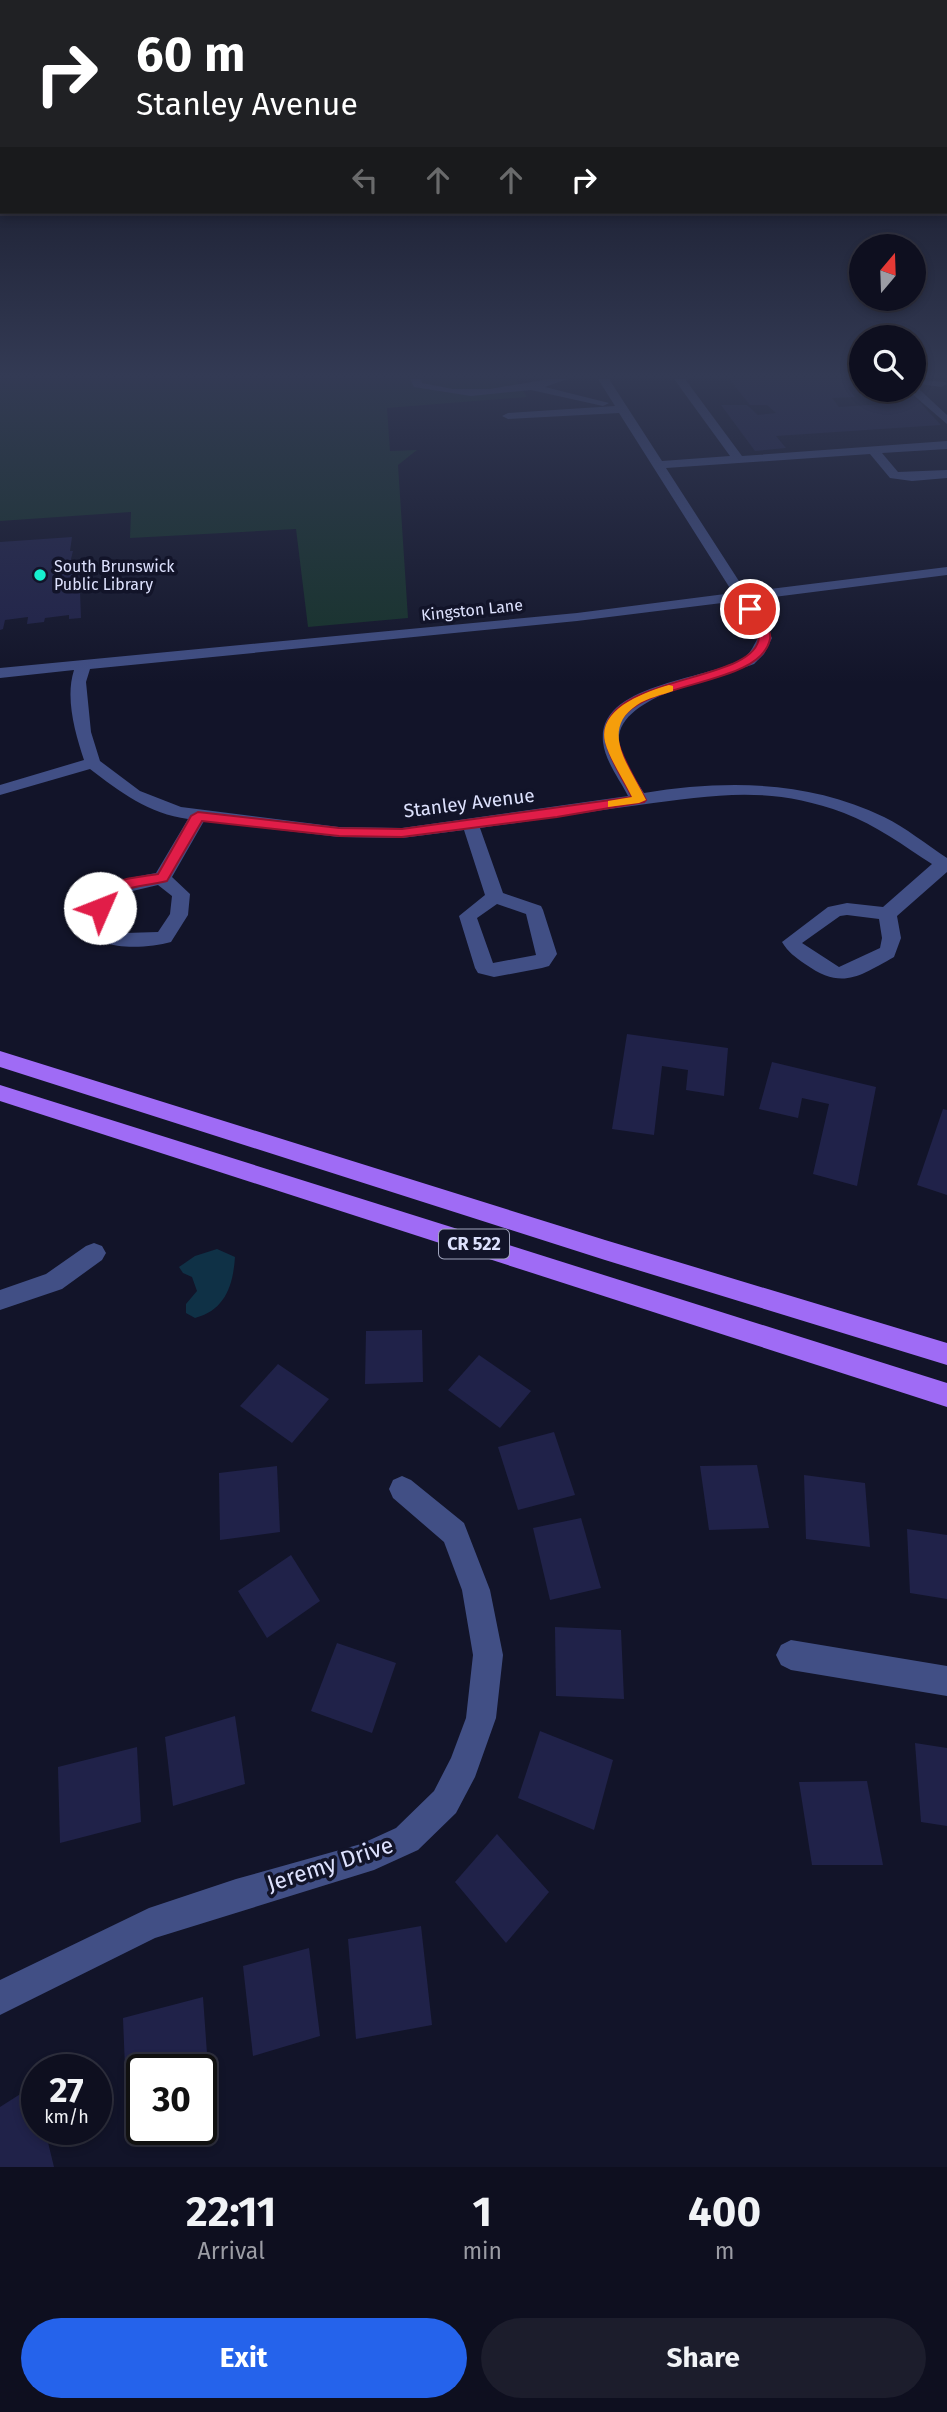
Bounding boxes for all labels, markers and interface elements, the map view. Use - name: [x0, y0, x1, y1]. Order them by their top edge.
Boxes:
- text: 60 m: [136, 25, 245, 84]
- icon: right: [21, 28, 112, 119]
- text: Stanley Avenue: [136, 85, 358, 123]
- icon: left: [346, 161, 384, 199]
- icon: ahead: [419, 161, 457, 199]
- icon: ahead: [492, 161, 530, 199]
- icon: right: [565, 161, 603, 199]
- north arrow: [849, 234, 926, 312]
- map controls: [849, 234, 926, 402]
- button: search: [849, 325, 926, 402]
- place label: South Brunswick Public Library: [54, 557, 175, 594]
- marker: South Brunswick Public Library: [32, 567, 48, 583]
- pin: [720, 579, 780, 639]
- icon: arrive: [731, 590, 769, 628]
- street label: Kingston Lane: [420, 595, 524, 625]
- street label: Stanley Avenue: [402, 784, 536, 822]
- position arrow: [63, 871, 137, 945]
- road number: CR 522: [439, 1230, 509, 1259]
- street label: Jeremy Drive: [263, 1830, 397, 1898]
- speed limit sign: 30: [126, 2054, 217, 2145]
- text: 27: [49, 2069, 84, 2111]
- text: km/h: [44, 2106, 89, 2128]
- text: 22:11: [186, 2187, 276, 2237]
- text: 1: [472, 2187, 492, 2237]
- text: 400: [688, 2187, 761, 2237]
- text: Arrival: [197, 2237, 265, 2265]
- text: min: [462, 2237, 502, 2265]
- text: m: [715, 2237, 734, 2265]
- button: Exit: [21, 2318, 467, 2398]
- button: Share: [481, 2318, 926, 2398]

